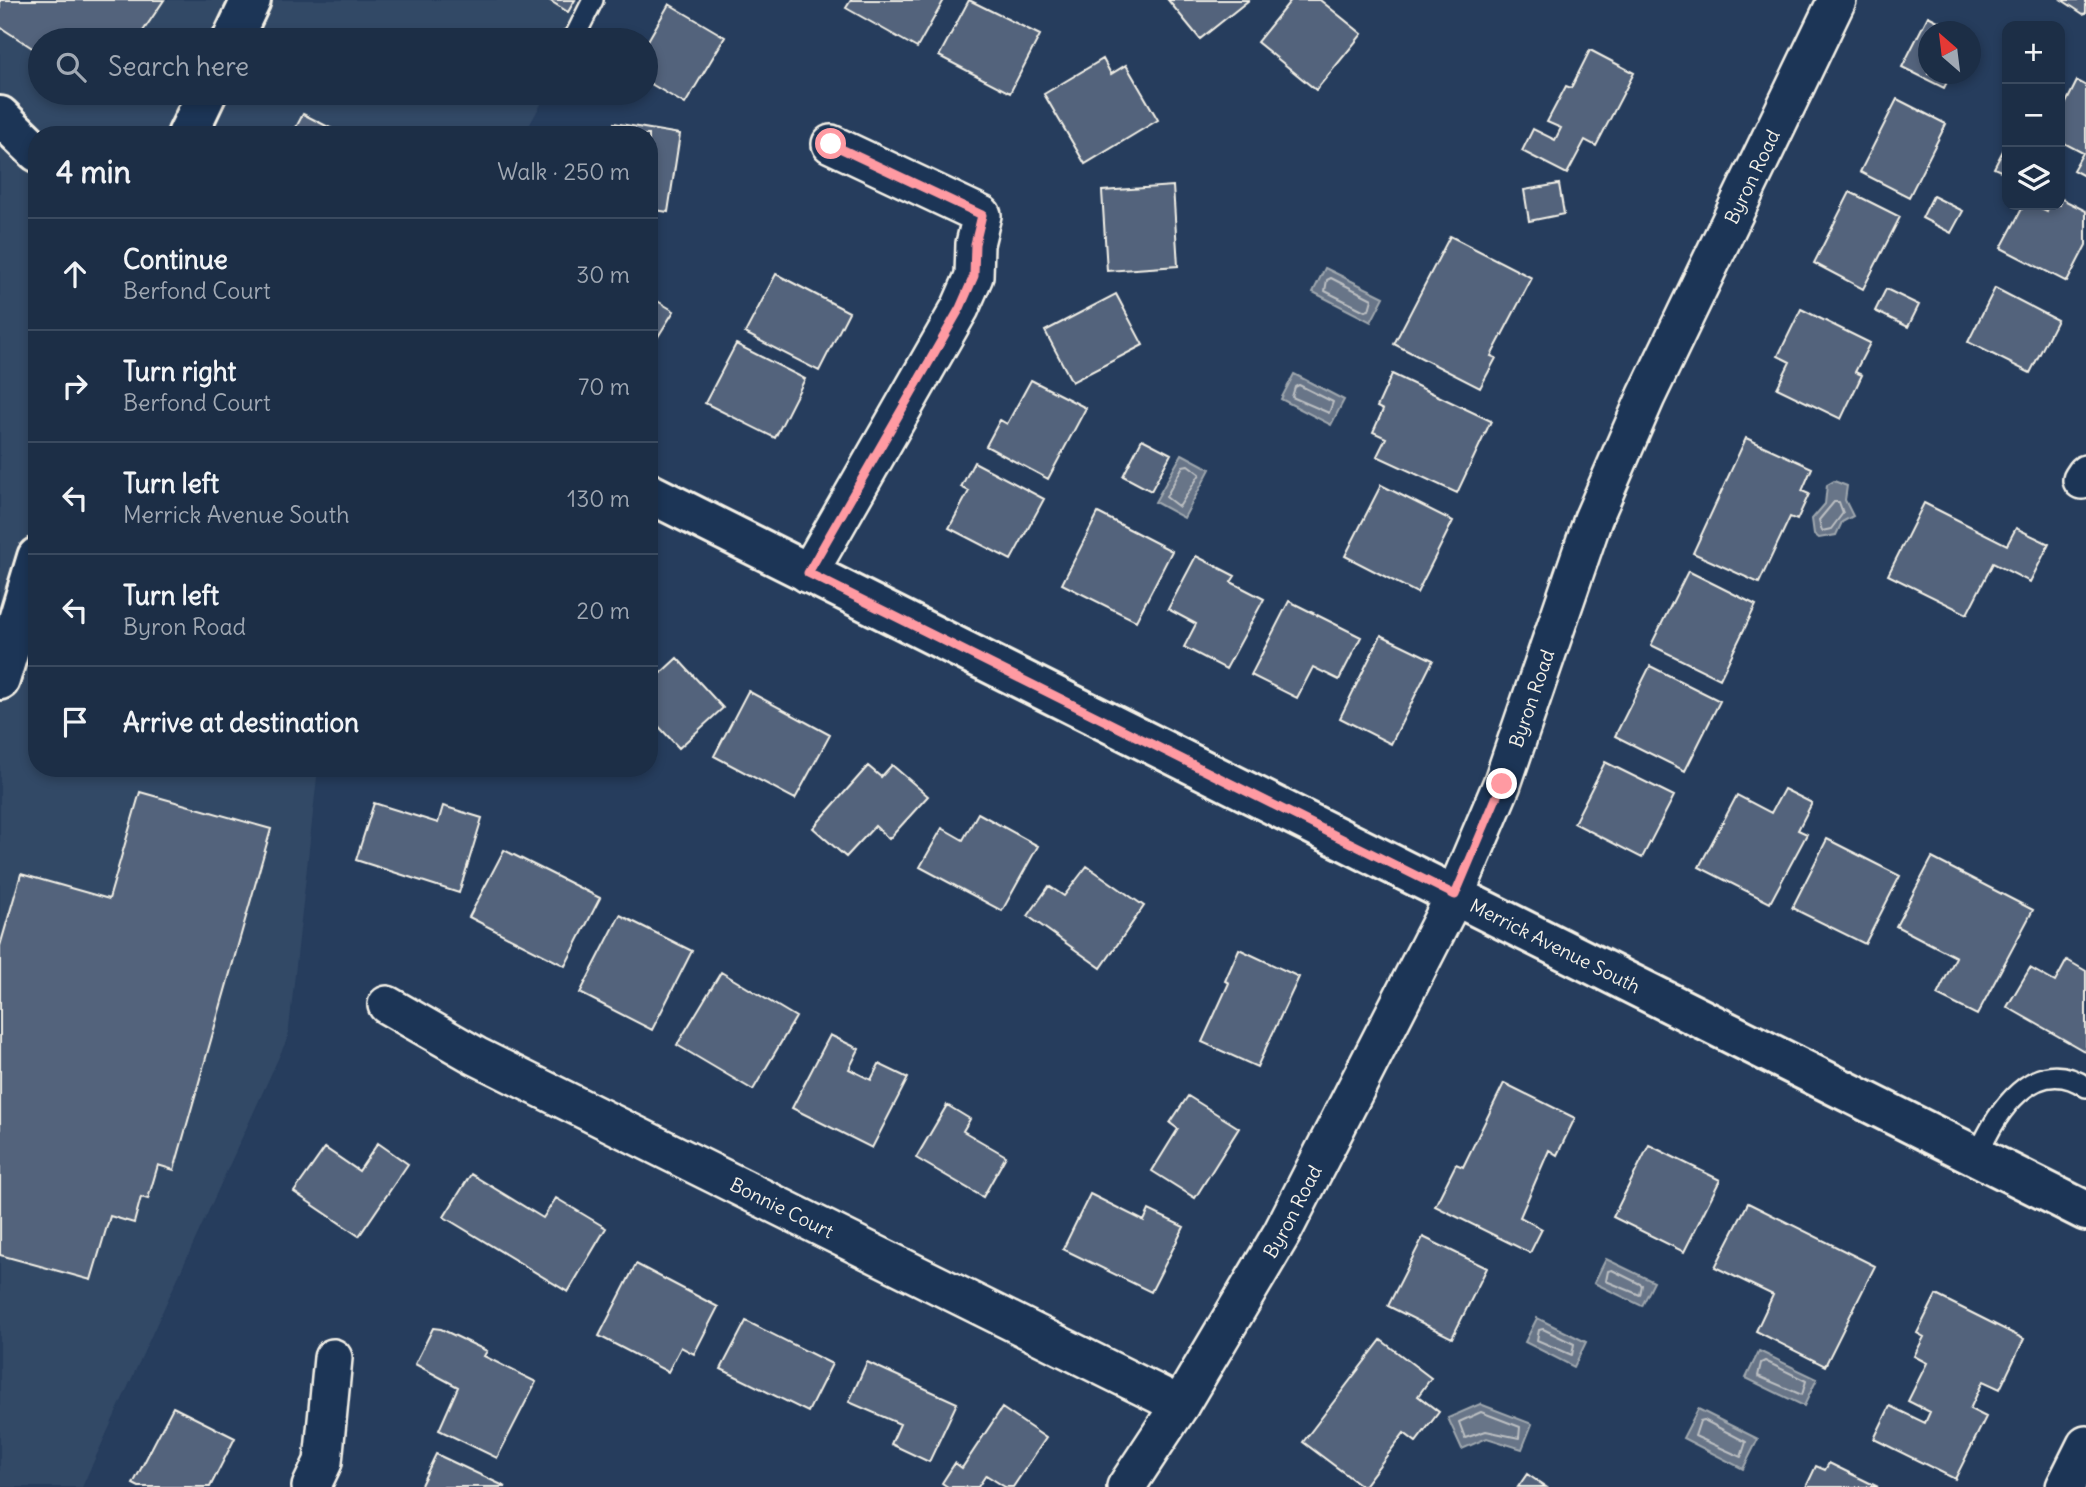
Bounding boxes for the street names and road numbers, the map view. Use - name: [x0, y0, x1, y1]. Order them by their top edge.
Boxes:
- street label: Byron Road: [1719, 126, 1785, 228]
- street label: Byron Road: [1504, 646, 1559, 750]
- street label: Merrick Avenue South: [1466, 893, 1644, 998]
- street label: Byron Road: [1258, 1161, 1327, 1262]
- street label: Bonnie Court: [726, 1172, 838, 1243]

